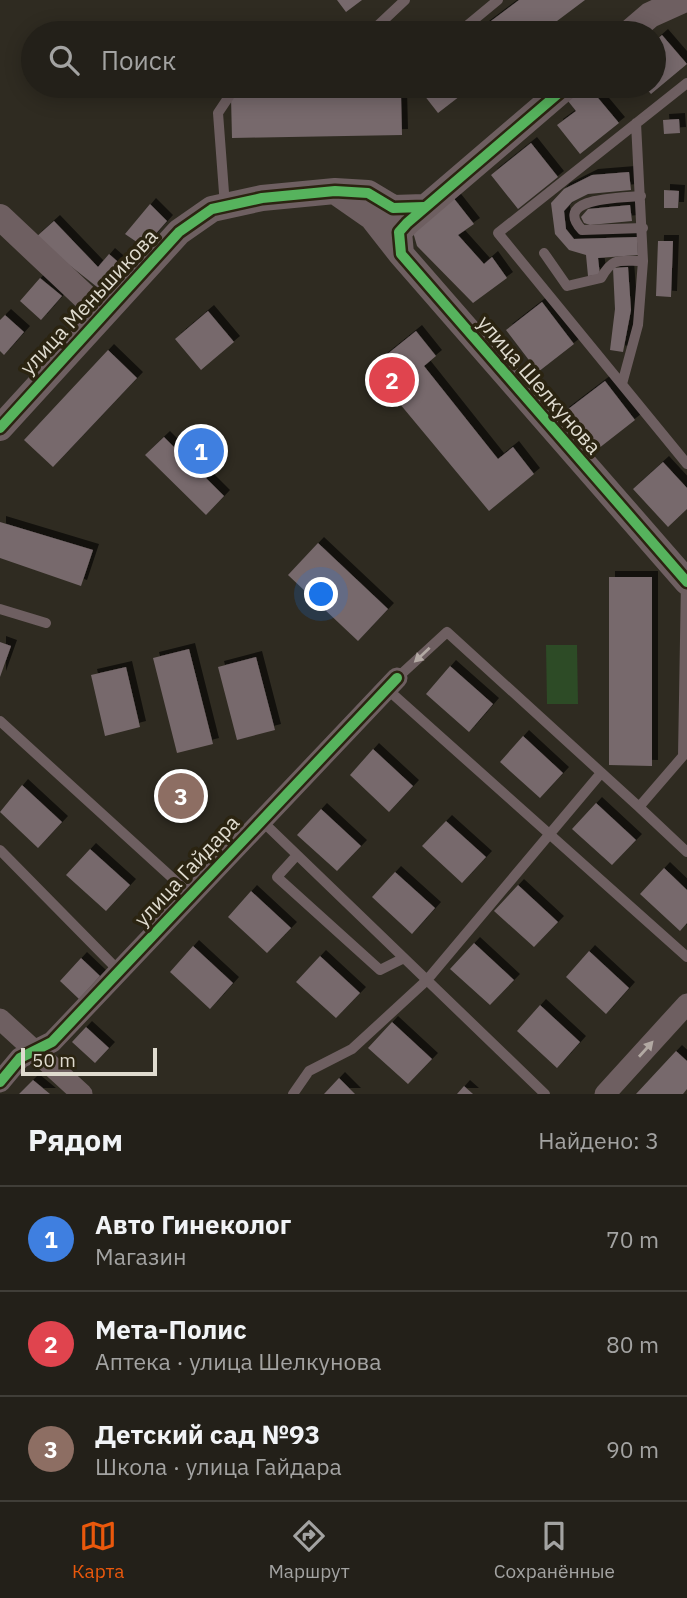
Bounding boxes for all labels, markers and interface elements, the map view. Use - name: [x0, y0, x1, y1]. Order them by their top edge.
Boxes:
- search box: [21, 21, 666, 98]
- icon: search: [45, 41, 83, 79]
- text: Поиск: [101, 43, 176, 77]
- street label: улица Меньшикова: [13, 222, 163, 380]
- street label: улица Шелкунова: [472, 309, 608, 460]
- pin: 2: [369, 354, 415, 406]
- pin: 1: [178, 425, 224, 477]
- your location: [304, 577, 338, 611]
- one-way arrow: [414, 646, 431, 662]
- pin: 3: [158, 770, 204, 822]
- street label: улица Гайдара: [127, 809, 245, 932]
- one-way arrow: [638, 1040, 654, 1058]
- scale bar: [21, 1045, 158, 1077]
- text: 50 m: [32, 1048, 76, 1072]
- text: Рядом: [28, 1120, 123, 1159]
- text: Найдено: 3: [538, 1125, 659, 1155]
- text: Авто Гинеколог: [95, 1207, 291, 1241]
- text: 1: [44, 1224, 58, 1254]
- text: 70 m: [606, 1224, 659, 1254]
- text: Магазин: [95, 1241, 186, 1271]
- text: Мета-Полис: [95, 1312, 247, 1346]
- text: 2: [44, 1329, 58, 1359]
- text: 80 m: [606, 1329, 659, 1359]
- text: Аптека · улица Шелкунова: [95, 1346, 381, 1376]
- text: Детский сад №93: [95, 1417, 320, 1451]
- text: 3: [44, 1434, 58, 1464]
- text: 90 m: [606, 1434, 659, 1464]
- text: Школа · улица Гайдара: [95, 1451, 342, 1481]
- tab: Карта: [72, 1517, 124, 1583]
- tab: Маршрут: [268, 1517, 350, 1583]
- tab: Сохранённые: [494, 1517, 615, 1583]

